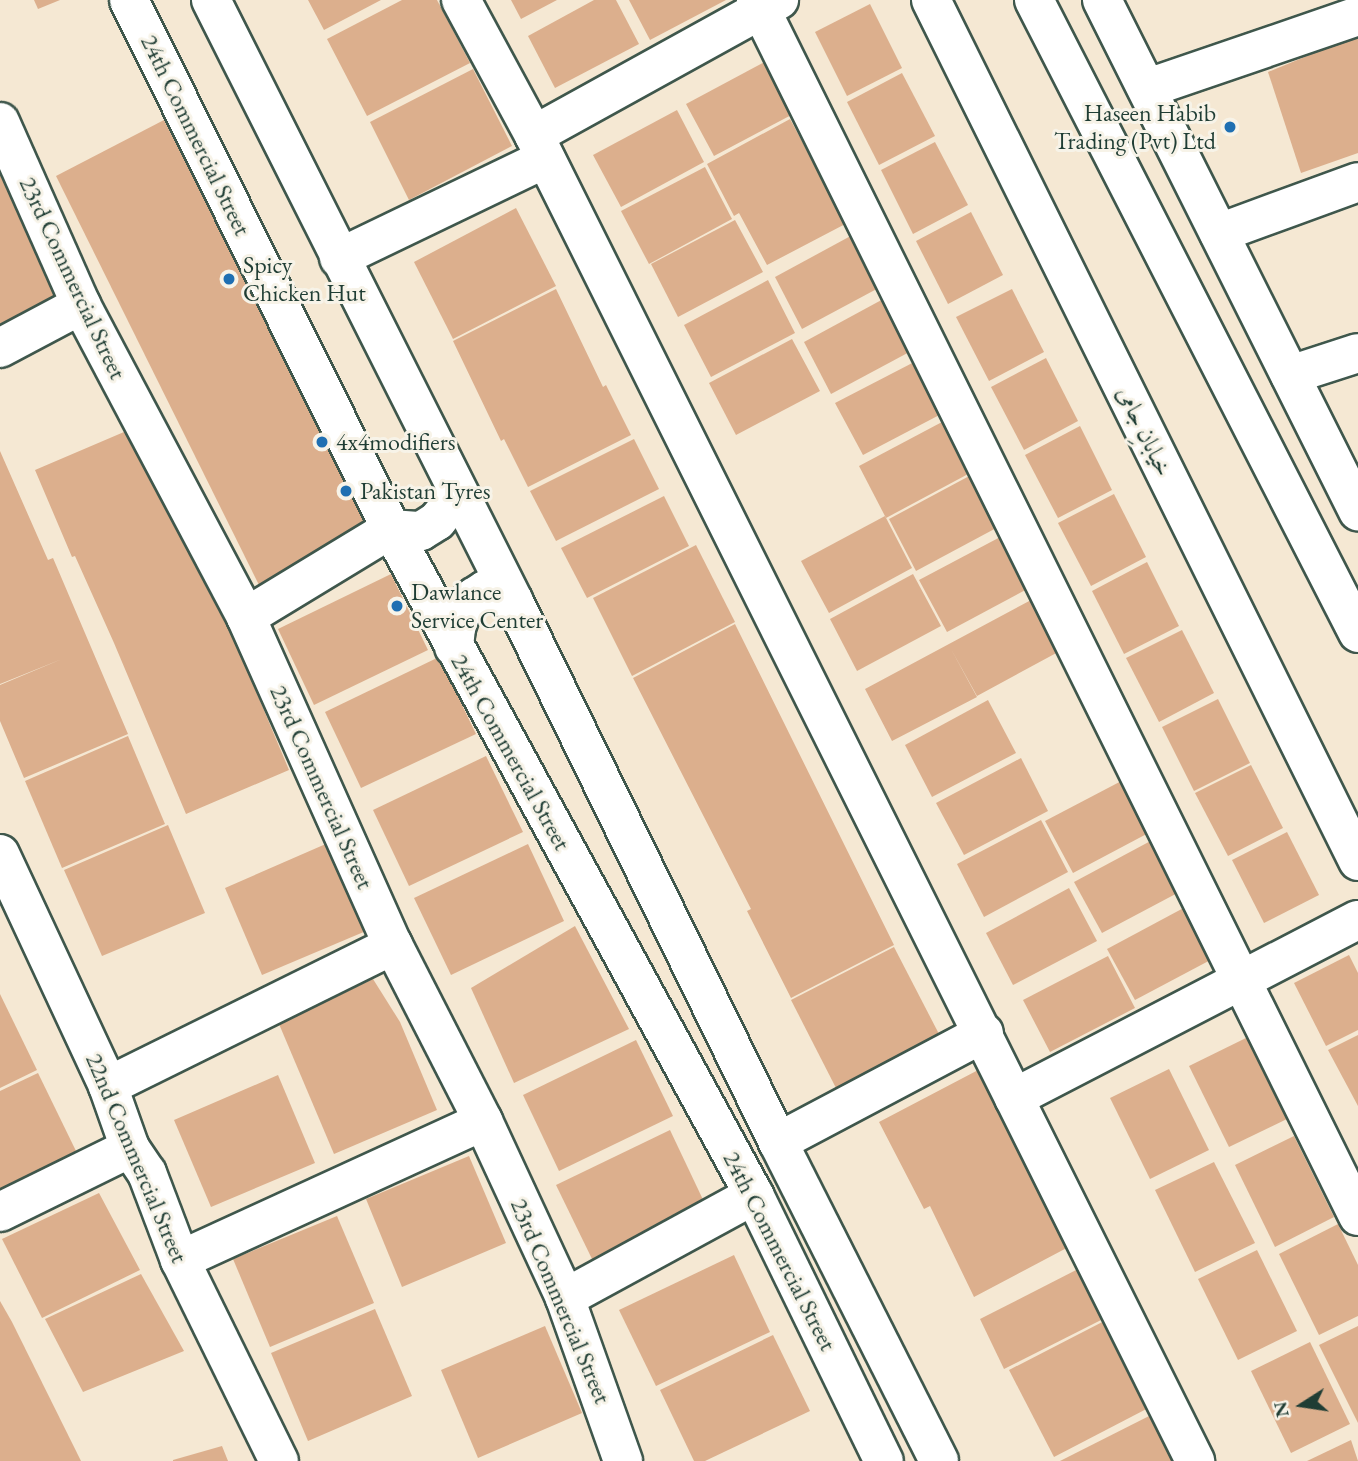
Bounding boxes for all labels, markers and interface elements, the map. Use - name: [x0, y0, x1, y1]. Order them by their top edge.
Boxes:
- street label: 24th Commercial Street: [135, 30, 257, 240]
- place label: Haseen Habib Trading (Pvt) Ltd: [1054, 99, 1216, 155]
- marker: Haseen Habib Trading (Pvt) Ltd: [1222, 119, 1238, 135]
- street label: 23rd Commercial Street: [13, 172, 133, 384]
- place label: Spicy Chicken Hut: [243, 251, 366, 307]
- marker: Spicy Chicken Hut: [221, 271, 237, 287]
- street label: خیابانِ جامی: [1111, 381, 1179, 481]
- place label: 4x4modifiers: [336, 428, 455, 456]
- marker: 4x4modifiers: [314, 434, 330, 450]
- place label: Pakistan Tyres: [360, 477, 490, 505]
- marker: Pakistan Tyres: [338, 483, 354, 499]
- place label: Dawlance Service Center: [411, 578, 543, 634]
- marker: Dawlance Service Center: [389, 598, 405, 614]
- street label: 24th Commercial Street: [445, 649, 577, 855]
- street label: 23rd Commercial Street: [264, 681, 380, 893]
- street label: 22nd Commercial Street: [80, 1049, 194, 1267]
- street label: 24th Commercial Street: [717, 1147, 843, 1355]
- street label: 23rd Commercial Street: [505, 1194, 617, 1408]
- north arrow: [1267, 1370, 1337, 1440]
- text: N: [1267, 1399, 1295, 1420]

